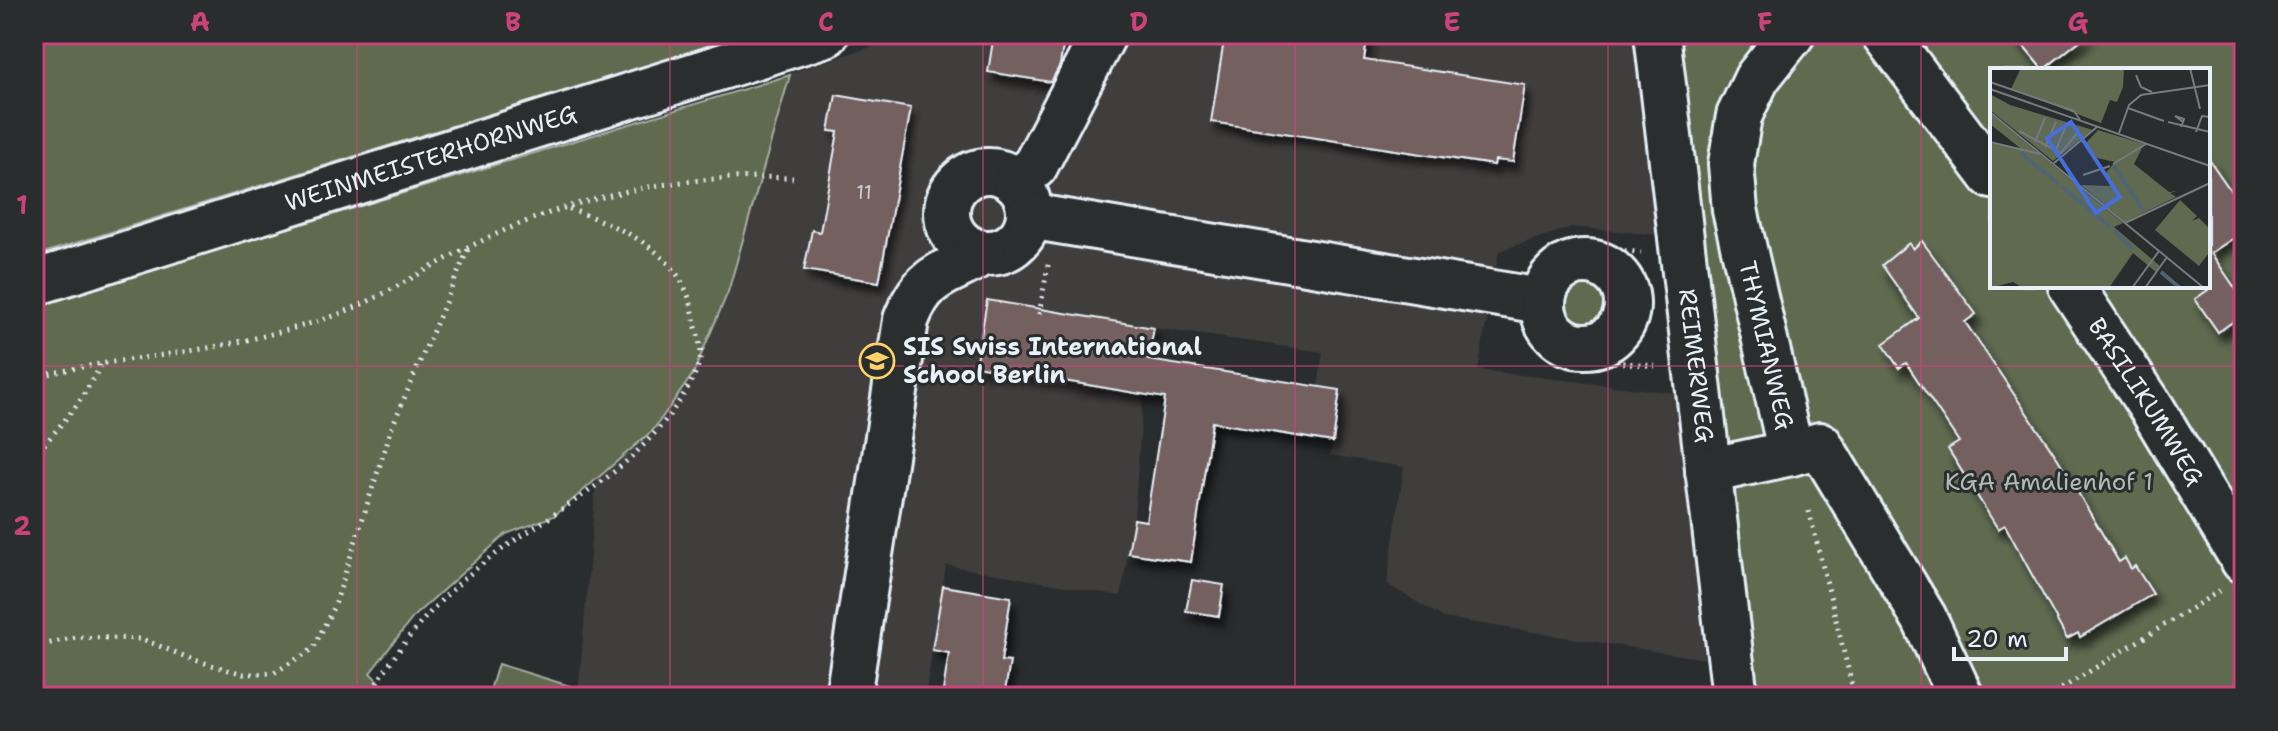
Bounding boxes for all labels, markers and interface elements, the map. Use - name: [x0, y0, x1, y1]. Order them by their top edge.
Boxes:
- text: A: [190, 4, 210, 39]
- text: B: [505, 4, 521, 39]
- text: C: [818, 4, 834, 39]
- text: D: [1130, 4, 1148, 39]
- text: E: [1443, 4, 1461, 39]
- text: F: [1757, 4, 1773, 39]
- text: G: [2068, 4, 2089, 39]
- inset map: [1990, 68, 2210, 288]
- street label: WEINMEISTERHORNWEG: [281, 97, 581, 219]
- house number: 11: [856, 179, 872, 205]
- text: 1: [16, 187, 28, 222]
- street label: THYMIANWEG: [1731, 258, 1801, 433]
- street label: REIMERWEG: [1671, 287, 1721, 444]
- street label: BASILIKUMWEG: [2081, 312, 2211, 492]
- place label: SIS Swiss International School Berlin: [903, 331, 1202, 391]
- school or university icon: SIS Swiss International School Berlin: [858, 342, 896, 380]
- park label: KGA Amalienhof 1: [1945, 466, 2153, 498]
- text: 2: [13, 508, 31, 543]
- scale bar: [1954, 611, 2066, 661]
- text: 20 m: [1966, 623, 2028, 655]

